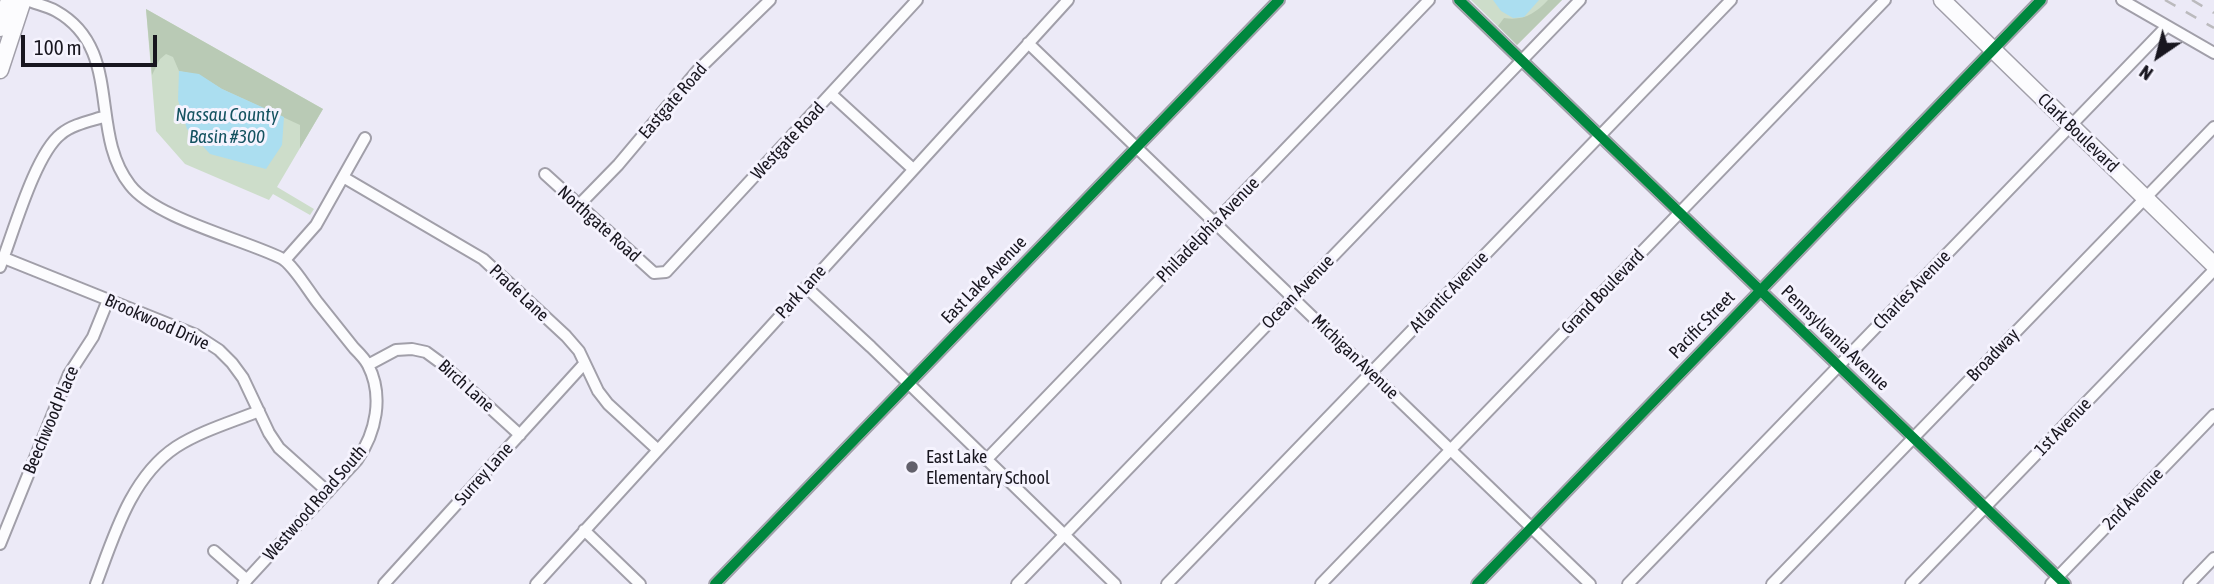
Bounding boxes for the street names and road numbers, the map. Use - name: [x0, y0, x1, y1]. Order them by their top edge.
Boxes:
- street label: Eastgate Road: [634, 59, 712, 143]
- street label: Clark Boulevard: [2033, 89, 2123, 177]
- street label: Westgate Road: [747, 98, 829, 184]
- street label: Philadelphia Avenue: [1152, 173, 1264, 287]
- street label: Northgate Road: [553, 181, 645, 267]
- street label: East Lake Avenue: [937, 232, 1031, 328]
- street label: Grand Boulevard: [1557, 245, 1649, 339]
- street label: Charles Avenue: [1869, 246, 1955, 334]
- street label: Atlantic Avenue: [1405, 247, 1493, 337]
- street label: Ocean Avenue: [1257, 250, 1339, 334]
- street label: Prade Lane: [485, 260, 553, 326]
- street label: Park Lane: [771, 261, 831, 323]
- street label: Pennsylvania Avenue: [1777, 281, 1893, 395]
- street label: Pacific Street: [1665, 287, 1739, 363]
- street label: Brookwood Drive: [101, 289, 213, 355]
- street label: Michigan Avenue: [1307, 310, 1403, 404]
- street label: Broadway: [1962, 324, 2024, 386]
- street label: Birch Lane: [433, 355, 499, 417]
- street label: Beechwood Place: [19, 363, 83, 477]
- street label: 1st Avenue: [2030, 393, 2096, 461]
- street label: Surrey Lane: [450, 438, 518, 510]
- street label: Westwood Road South: [259, 441, 371, 565]
- street label: 2nd Avenue: [2098, 463, 2168, 535]

